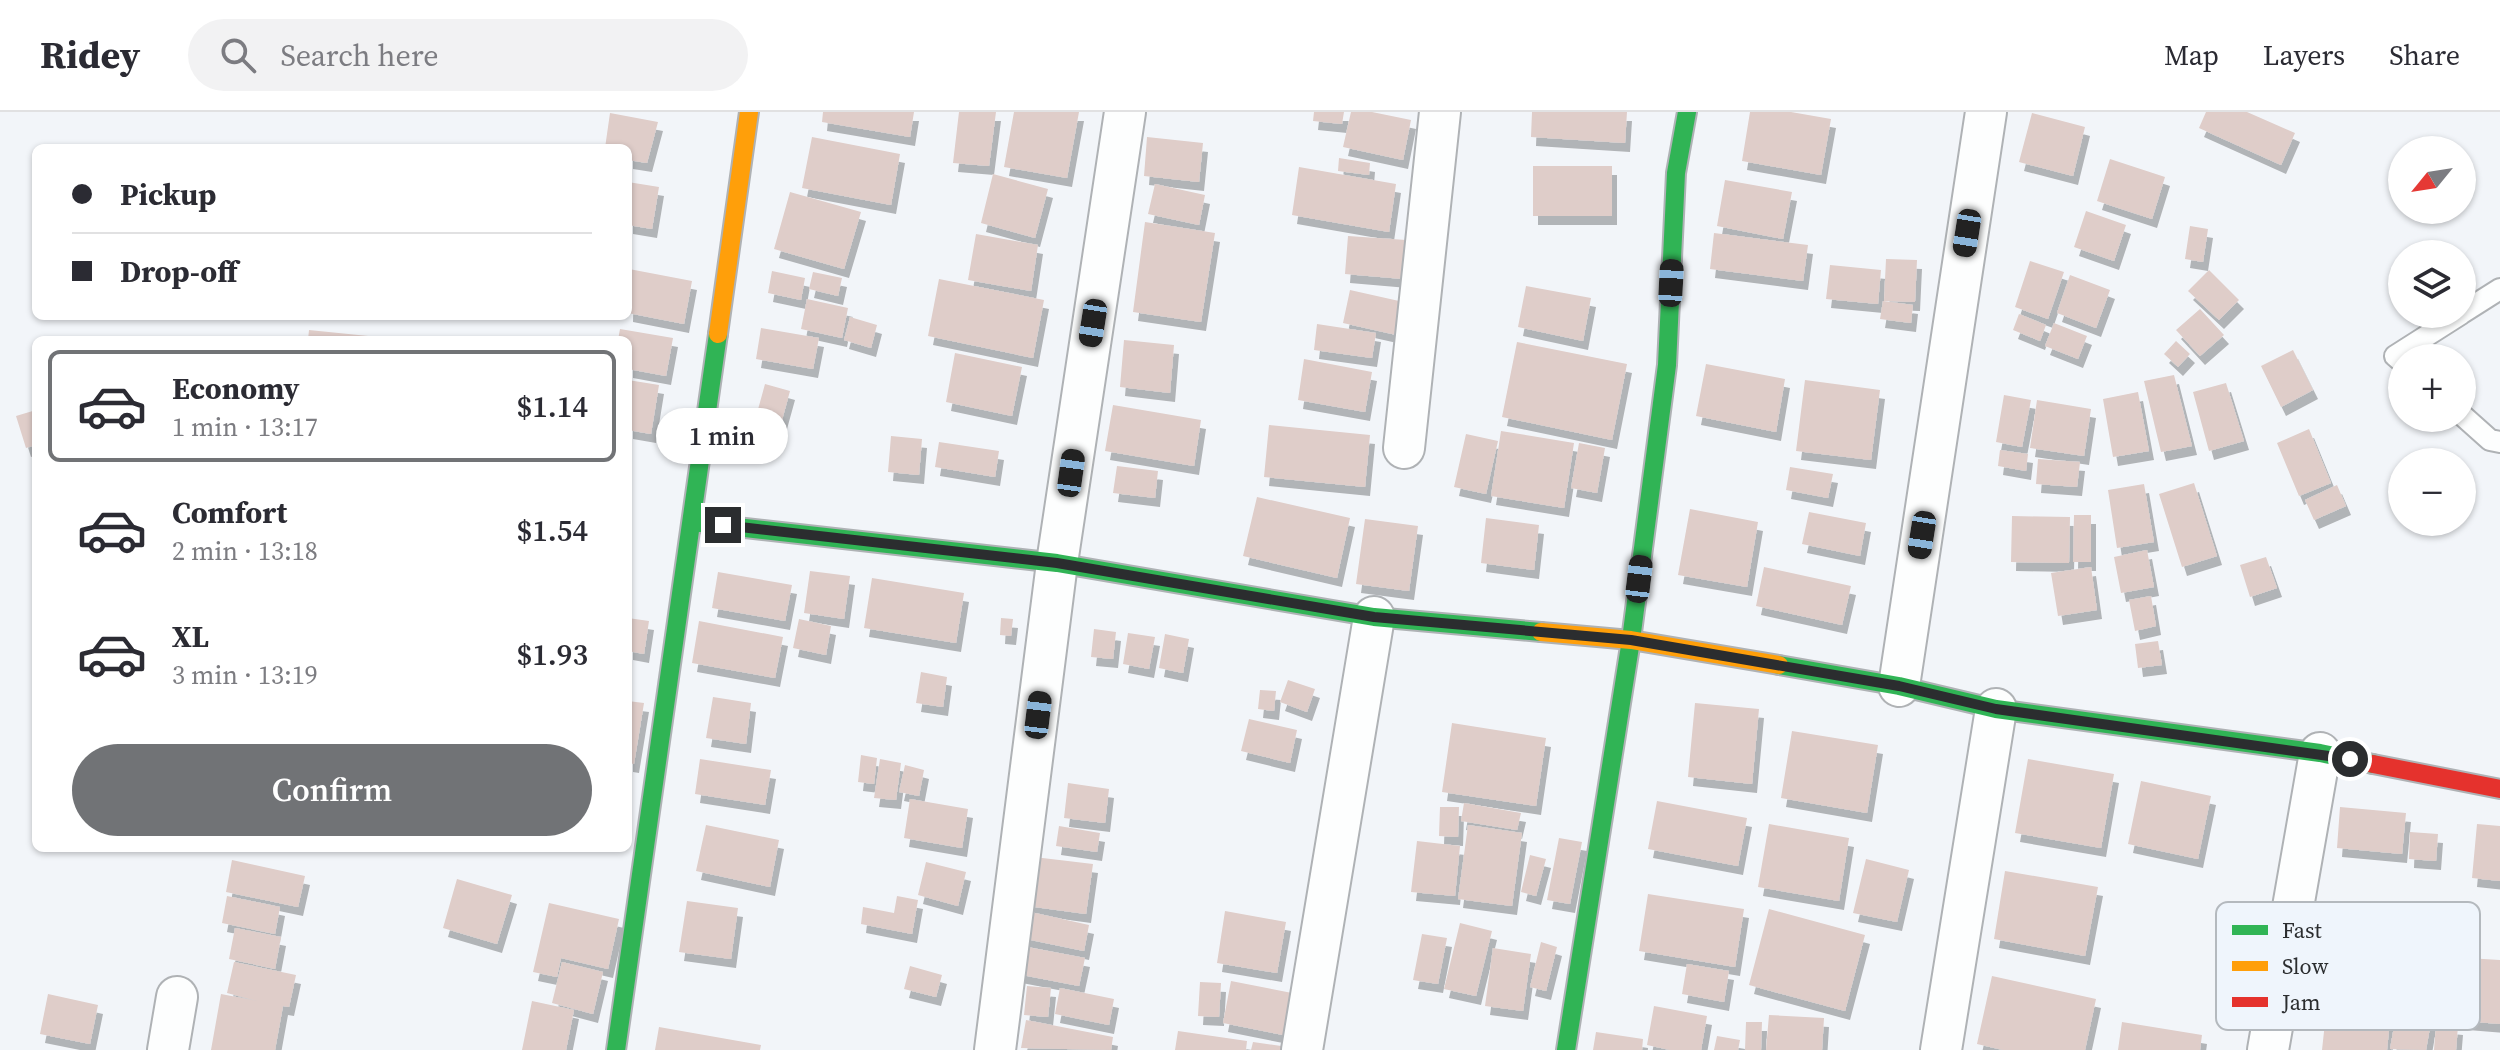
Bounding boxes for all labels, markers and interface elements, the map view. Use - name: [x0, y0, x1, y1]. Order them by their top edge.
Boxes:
- search box: [188, 19, 748, 91]
- text: Ridey: [40, 29, 140, 81]
- icon: search: [216, 33, 260, 77]
- text: Search here: [280, 35, 439, 76]
- text: Map: [2164, 36, 2219, 74]
- text: Layers: [2263, 36, 2345, 74]
- text: Share: [2389, 36, 2460, 74]
- north arrow: [2388, 136, 2476, 224]
- map controls: [2388, 136, 2476, 536]
- text: Pickup: [120, 174, 216, 215]
- car: [1951, 207, 1983, 259]
- button: layers: [2388, 240, 2476, 328]
- text: Drop-off: [120, 251, 238, 292]
- car: [1658, 258, 1684, 308]
- car: [1077, 297, 1109, 349]
- button: +: [2388, 344, 2476, 432]
- text: Economy: [172, 368, 300, 409]
- icon: car: [76, 370, 148, 442]
- text: $1.14: [517, 386, 588, 427]
- text: 1 min · 13:17: [172, 409, 318, 445]
- callout: 1 min: [657, 409, 789, 465]
- text: 1 min: [689, 418, 755, 454]
- car: [1056, 448, 1086, 498]
- button: −: [2388, 448, 2476, 536]
- text: Comfort: [172, 492, 287, 533]
- icon: car: [76, 494, 148, 566]
- route end: [705, 507, 741, 543]
- car: [1906, 509, 1938, 561]
- text: $1.54: [517, 510, 588, 551]
- text: 2 min · 13:18: [172, 533, 318, 569]
- car: [1624, 554, 1654, 604]
- text: XL: [172, 616, 209, 657]
- icon: car: [76, 618, 148, 690]
- text: $1.93: [517, 634, 588, 675]
- text: 3 min · 13:19: [172, 657, 318, 693]
- car: [1023, 690, 1053, 740]
- route start: [2332, 741, 2368, 777]
- button: Confirm: [72, 744, 592, 836]
- legend: [2216, 902, 2480, 1030]
- text: Fast: [2282, 915, 2323, 945]
- text: Slow: [2282, 951, 2329, 981]
- text: Jam: [2281, 987, 2321, 1017]

